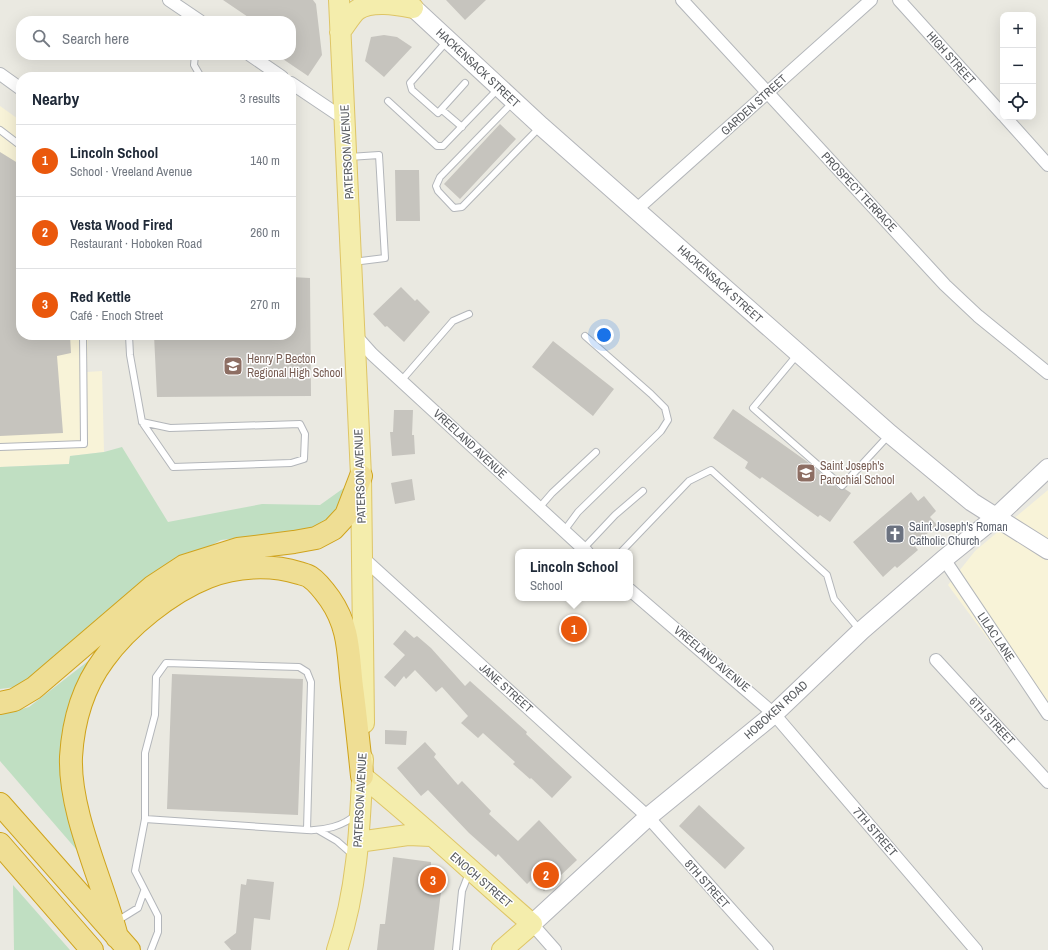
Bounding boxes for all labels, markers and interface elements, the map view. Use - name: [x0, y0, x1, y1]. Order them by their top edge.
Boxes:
- map controls: [1000, 12, 1036, 120]
- button: +: [1000, 12, 1036, 48]
- search box: [16, 16, 296, 60]
- street label: HACKENSACK STREET: [433, 25, 523, 111]
- icon: search: [30, 27, 52, 49]
- text: Search here: [62, 28, 129, 49]
- street label: HIGH STREET: [923, 28, 979, 88]
- button: −: [1000, 48, 1036, 84]
- street label: GARDEN STREET: [718, 71, 790, 139]
- button: locate: [1000, 84, 1036, 120]
- text: Nearby: [32, 87, 79, 110]
- text: 3 results: [240, 90, 280, 107]
- street label: PATERSON AVENUE: [337, 104, 357, 200]
- text: Lincoln School: [70, 142, 158, 163]
- street label: PROSPECT TERRACE: [818, 149, 900, 235]
- text: 1: [42, 152, 48, 169]
- text: 140 m: [250, 152, 280, 169]
- text: School · Vreeland Avenue: [70, 163, 192, 180]
- text: Vesta Wood Fired: [70, 214, 173, 235]
- text: 2: [42, 224, 48, 241]
- text: 260 m: [250, 224, 280, 241]
- text: Restaurant · Hoboken Road: [70, 235, 202, 252]
- street label: HACKENSACK STREET: [674, 241, 766, 327]
- text: Red Kettle: [70, 286, 131, 307]
- text: 3: [42, 296, 48, 313]
- text: 270 m: [250, 296, 280, 313]
- text: Café · Enoch Street: [70, 307, 163, 324]
- your location: [594, 325, 614, 345]
- place label: Henry P Becton Regional High School: [247, 351, 343, 381]
- school or university icon: Henry P Becton Regional High School: [222, 355, 244, 377]
- street label: VREELAND AVENUE: [430, 406, 510, 482]
- street label: PATERSON AVENUE: [350, 428, 370, 524]
- place label: Saint Joseph's Parochial School: [820, 458, 894, 488]
- school or university icon: Saint Joseph's Parochial School: [795, 462, 817, 484]
- place label: Saint Joseph's Roman Catholic Church: [909, 519, 1008, 549]
- church icon: Saint Joseph's Roman Catholic Church: [884, 523, 906, 545]
- popup: [515, 549, 633, 601]
- text: Lincoln School: [530, 556, 618, 577]
- text: School: [530, 577, 563, 594]
- street label: LILAC LANE: [974, 609, 1018, 665]
- pin: 1: [561, 614, 587, 644]
- street label: VREELAND AVENUE: [670, 622, 754, 696]
- street label: JANE STREET: [476, 660, 536, 716]
- street label: HOBOKEN ROAD: [741, 677, 811, 743]
- street label: 6TH STREET: [966, 694, 1018, 748]
- street label: PATERSON AVENUE: [350, 752, 370, 848]
- street label: 7TH STREET: [849, 804, 901, 860]
- street label: ENOCH STREET: [447, 849, 515, 911]
- street label: 8TH STREET: [681, 856, 733, 912]
- pin: 2: [533, 860, 559, 890]
- pin: 3: [420, 865, 446, 895]

